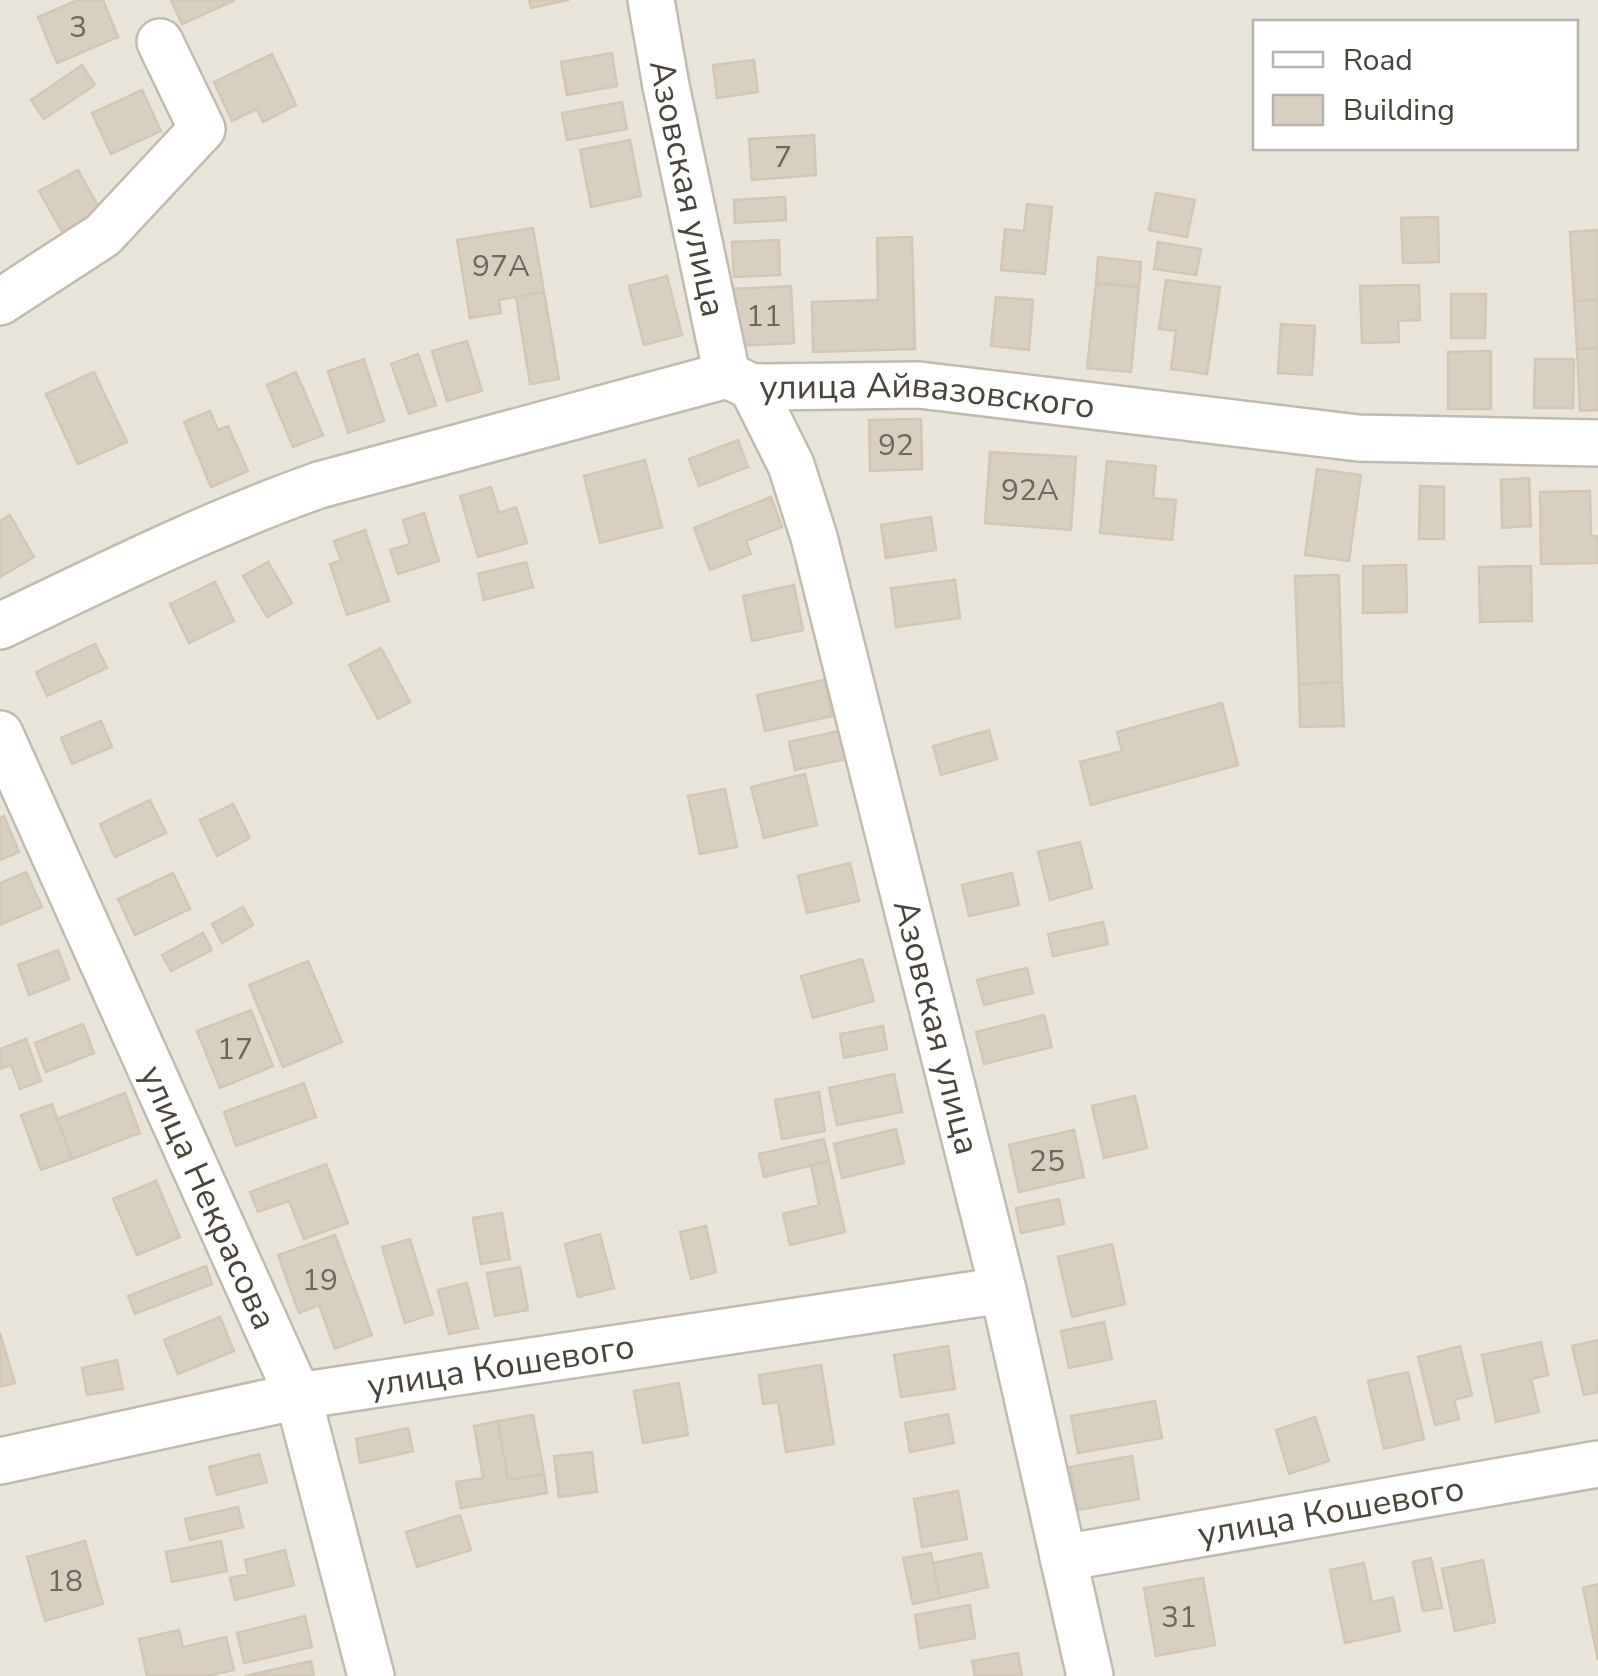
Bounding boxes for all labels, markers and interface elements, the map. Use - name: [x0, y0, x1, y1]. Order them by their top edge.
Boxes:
- house number: 3: [69, 7, 87, 48]
- legend: [1253, 20, 1578, 150]
- text: Road: [1343, 40, 1413, 81]
- street label: Азовская улица: [638, 56, 738, 321]
- text: Building: [1343, 90, 1455, 131]
- house number: 7: [774, 137, 792, 178]
- house number: 97А: [472, 246, 530, 287]
- house number: 11: [746, 296, 782, 337]
- street label: улица Айвазовского: [759, 361, 1098, 430]
- house number: 92: [878, 425, 914, 466]
- house number: 92А: [1001, 470, 1059, 511]
- street label: Азовская улица: [882, 895, 992, 1159]
- house number: 17: [217, 1029, 253, 1070]
- street label: улица Некрасова: [129, 1058, 288, 1337]
- house number: 25: [1029, 1141, 1065, 1182]
- house number: 19: [302, 1260, 338, 1301]
- street label: улица Кошевого: [364, 1322, 638, 1409]
- street label: улица Кошевого: [1194, 1464, 1468, 1557]
- house number: 18: [47, 1561, 83, 1602]
- house number: 31: [1161, 1597, 1197, 1638]

